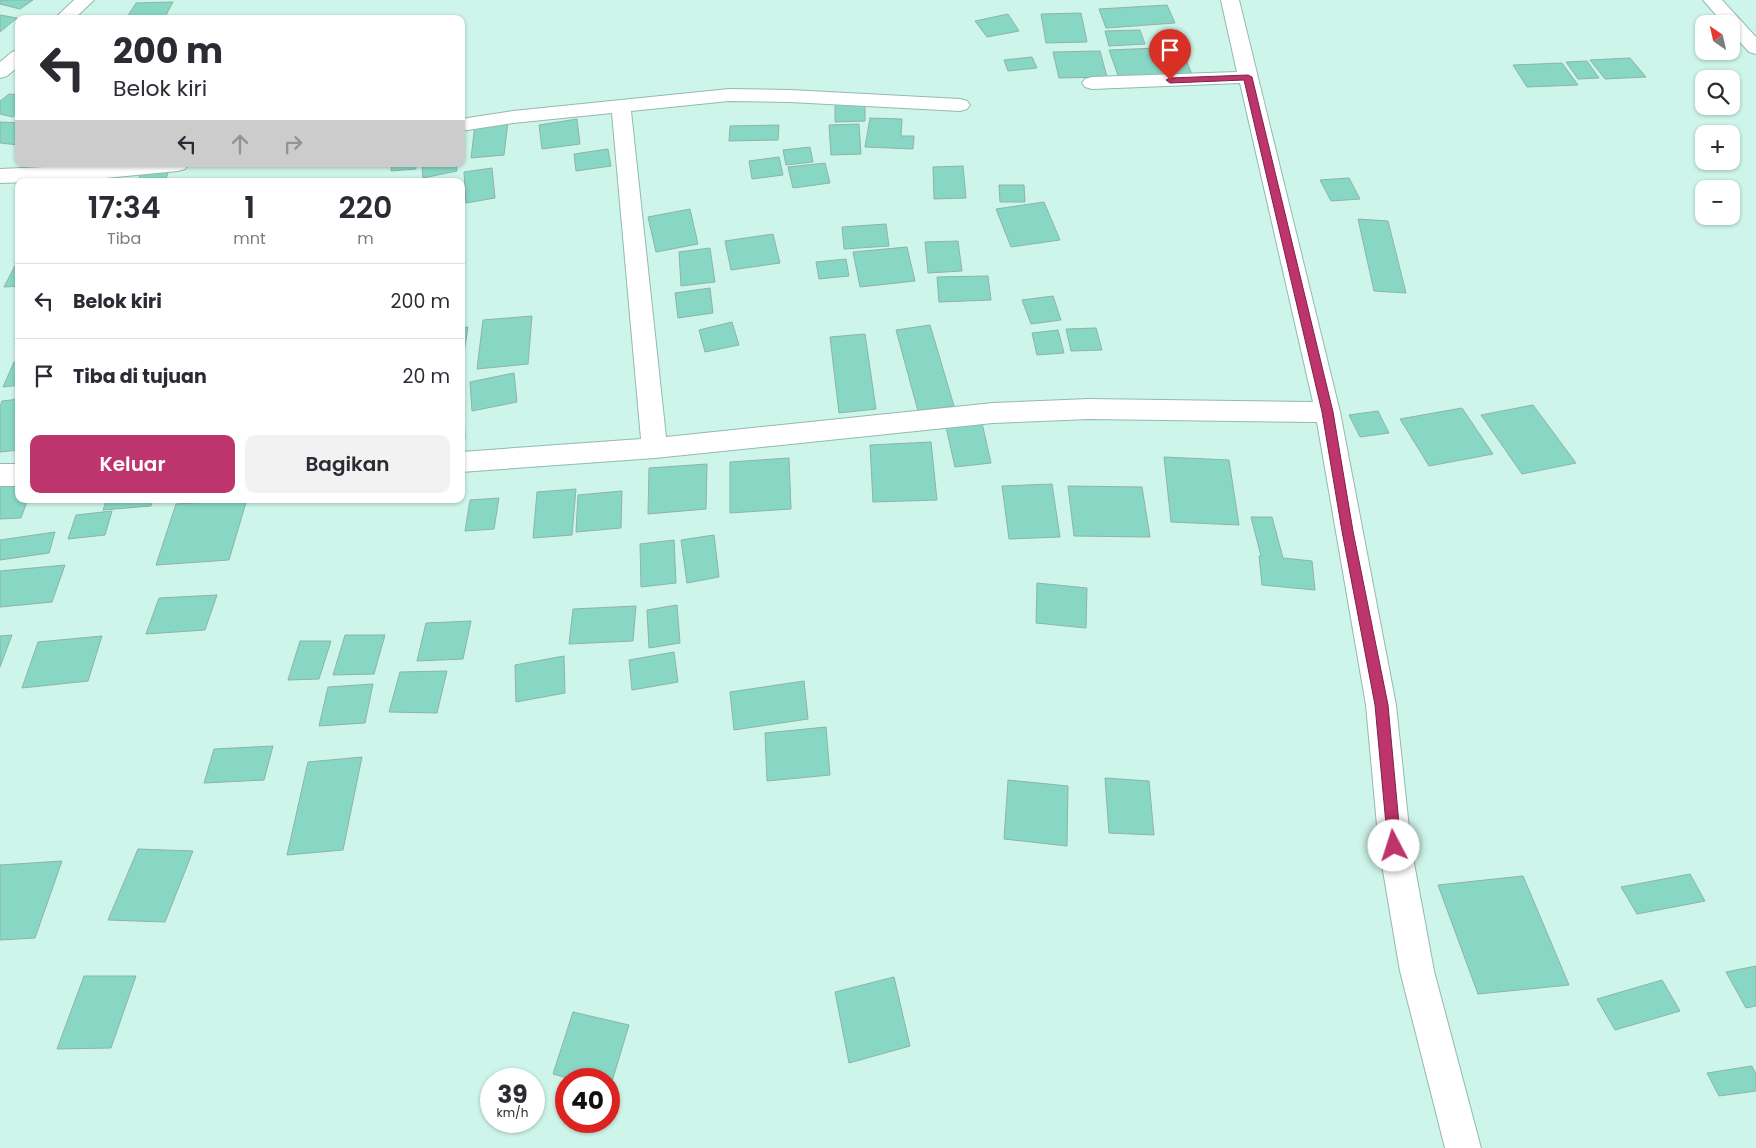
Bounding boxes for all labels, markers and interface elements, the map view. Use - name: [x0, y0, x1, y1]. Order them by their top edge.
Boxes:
- north arrow: [1695, 15, 1740, 60]
- map controls: [1695, 15, 1740, 225]
- text: 200 m: [113, 26, 223, 75]
- pin: [1149, 29, 1191, 80]
- icon: left: [30, 35, 95, 100]
- icon: arrive: [1156, 36, 1184, 64]
- button: search: [1695, 70, 1740, 115]
- text: Belok kiri: [113, 73, 207, 104]
- button: +: [1695, 125, 1740, 170]
- icon: left: [173, 130, 201, 158]
- icon: ahead: [226, 130, 254, 158]
- icon: right: [279, 130, 307, 158]
- button: −: [1695, 180, 1740, 225]
- text: 17:34: [88, 186, 161, 229]
- text: 1: [244, 186, 255, 229]
- text: 220: [339, 186, 392, 229]
- text: Tiba: [107, 227, 141, 250]
- text: mnt: [233, 227, 266, 250]
- text: m: [357, 227, 374, 250]
- icon: left: [30, 287, 58, 315]
- text: Belok kiri: [73, 288, 162, 315]
- text: 200 m: [391, 288, 450, 315]
- icon: arrive: [30, 362, 58, 390]
- text: Tiba di tujuan: [73, 363, 207, 390]
- text: 20 m: [402, 363, 450, 390]
- button: Keluar: [30, 435, 235, 493]
- button: Bagikan: [245, 435, 450, 493]
- position arrow: [1367, 819, 1419, 871]
- speed limit sign: 40: [555, 1068, 620, 1133]
- text: 39: [497, 1077, 528, 1112]
- text: km/h: [497, 1104, 528, 1121]

